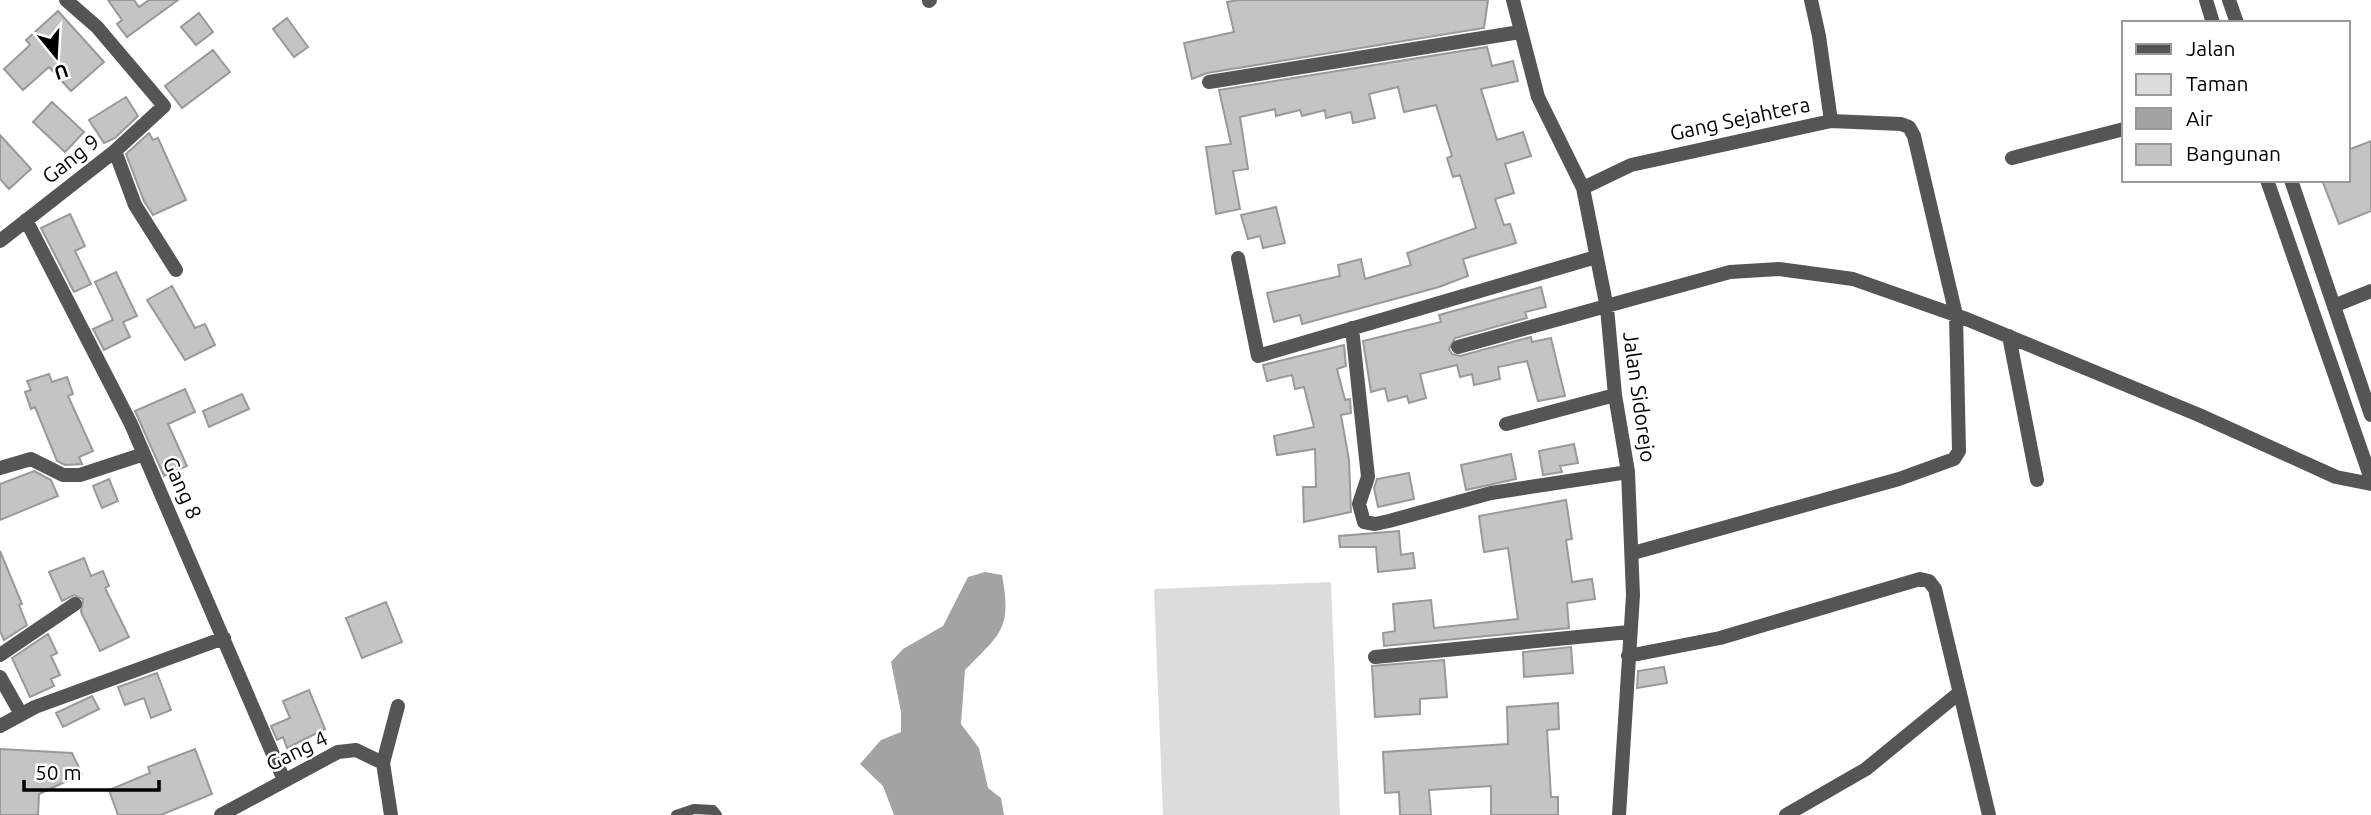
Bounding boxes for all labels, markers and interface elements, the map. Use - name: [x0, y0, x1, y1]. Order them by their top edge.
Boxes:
- north arrow: [21, 21, 91, 91]
- legend: [2122, 21, 2350, 182]
- text: Jalan: [2186, 36, 2235, 60]
- text: U: [52, 60, 71, 85]
- text: Taman: [2186, 71, 2249, 95]
- street label: Gang Sejahtera: [1668, 91, 1812, 145]
- text: Air: [2186, 106, 2213, 130]
- street label: Gang 9: [37, 129, 104, 188]
- text: Bangunan: [2186, 141, 2281, 165]
- street label: Jalan Sidorejo: [1619, 330, 1661, 464]
- street label: Gang 8: [159, 453, 207, 522]
- street label: Gang 4: [262, 725, 331, 775]
- scale bar: [24, 748, 159, 792]
- text: 50 m: [35, 760, 82, 784]

